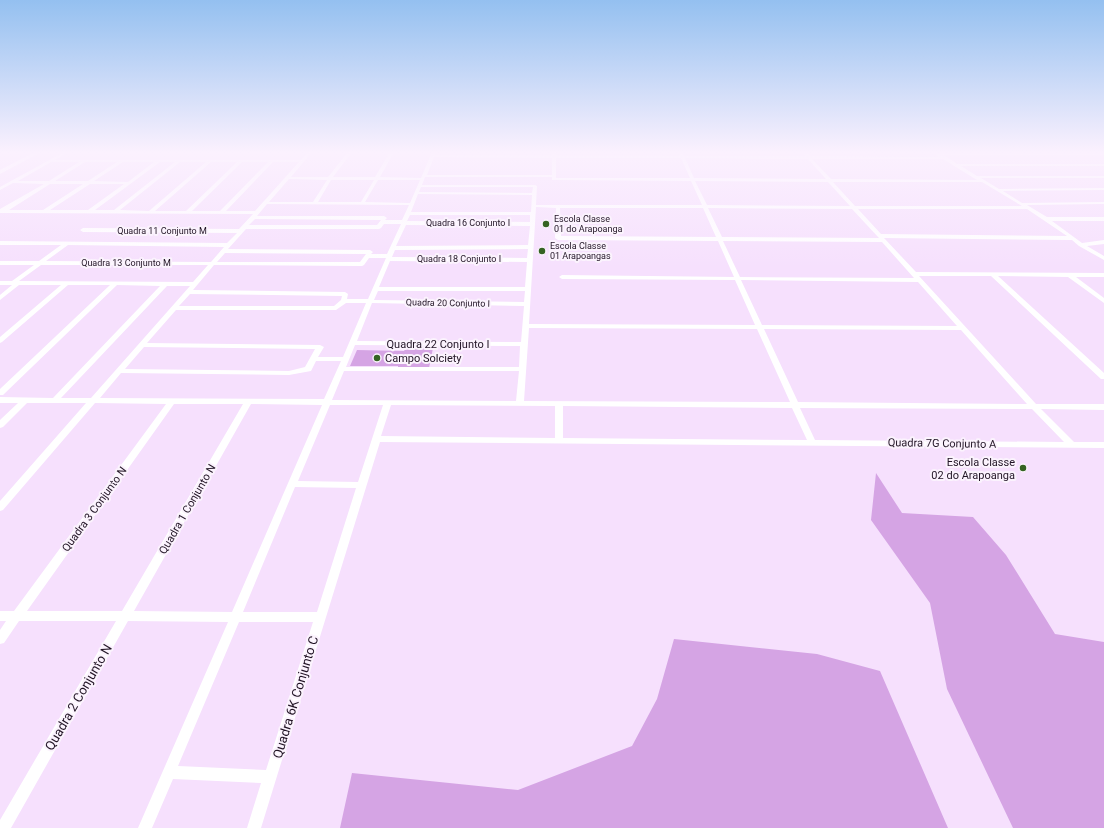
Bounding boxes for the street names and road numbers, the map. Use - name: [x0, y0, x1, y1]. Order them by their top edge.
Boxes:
- street label: Quadra 16 Conjunto I: [426, 218, 510, 228]
- street label: Quadra 11 Conjunto M: [117, 226, 207, 236]
- street label: Quadra 18 Conjunto I: [417, 254, 501, 264]
- street label: Quadra 13 Conjunto M: [81, 258, 171, 268]
- street label: Quadra 20 Conjunto I: [406, 297, 490, 309]
- street label: Quadra 22 Conjunto I: [387, 338, 489, 351]
- street label: Quadra 7G Conjunto A: [888, 436, 997, 451]
- street label: Quadra 1 Conjunto N: [156, 462, 218, 556]
- street label: Quadra 3 Conjunto N: [59, 464, 130, 554]
- street label: Quadra 6K Conjunto C: [270, 634, 321, 760]
- street label: Quadra 2 Conjunto N: [42, 642, 115, 753]

